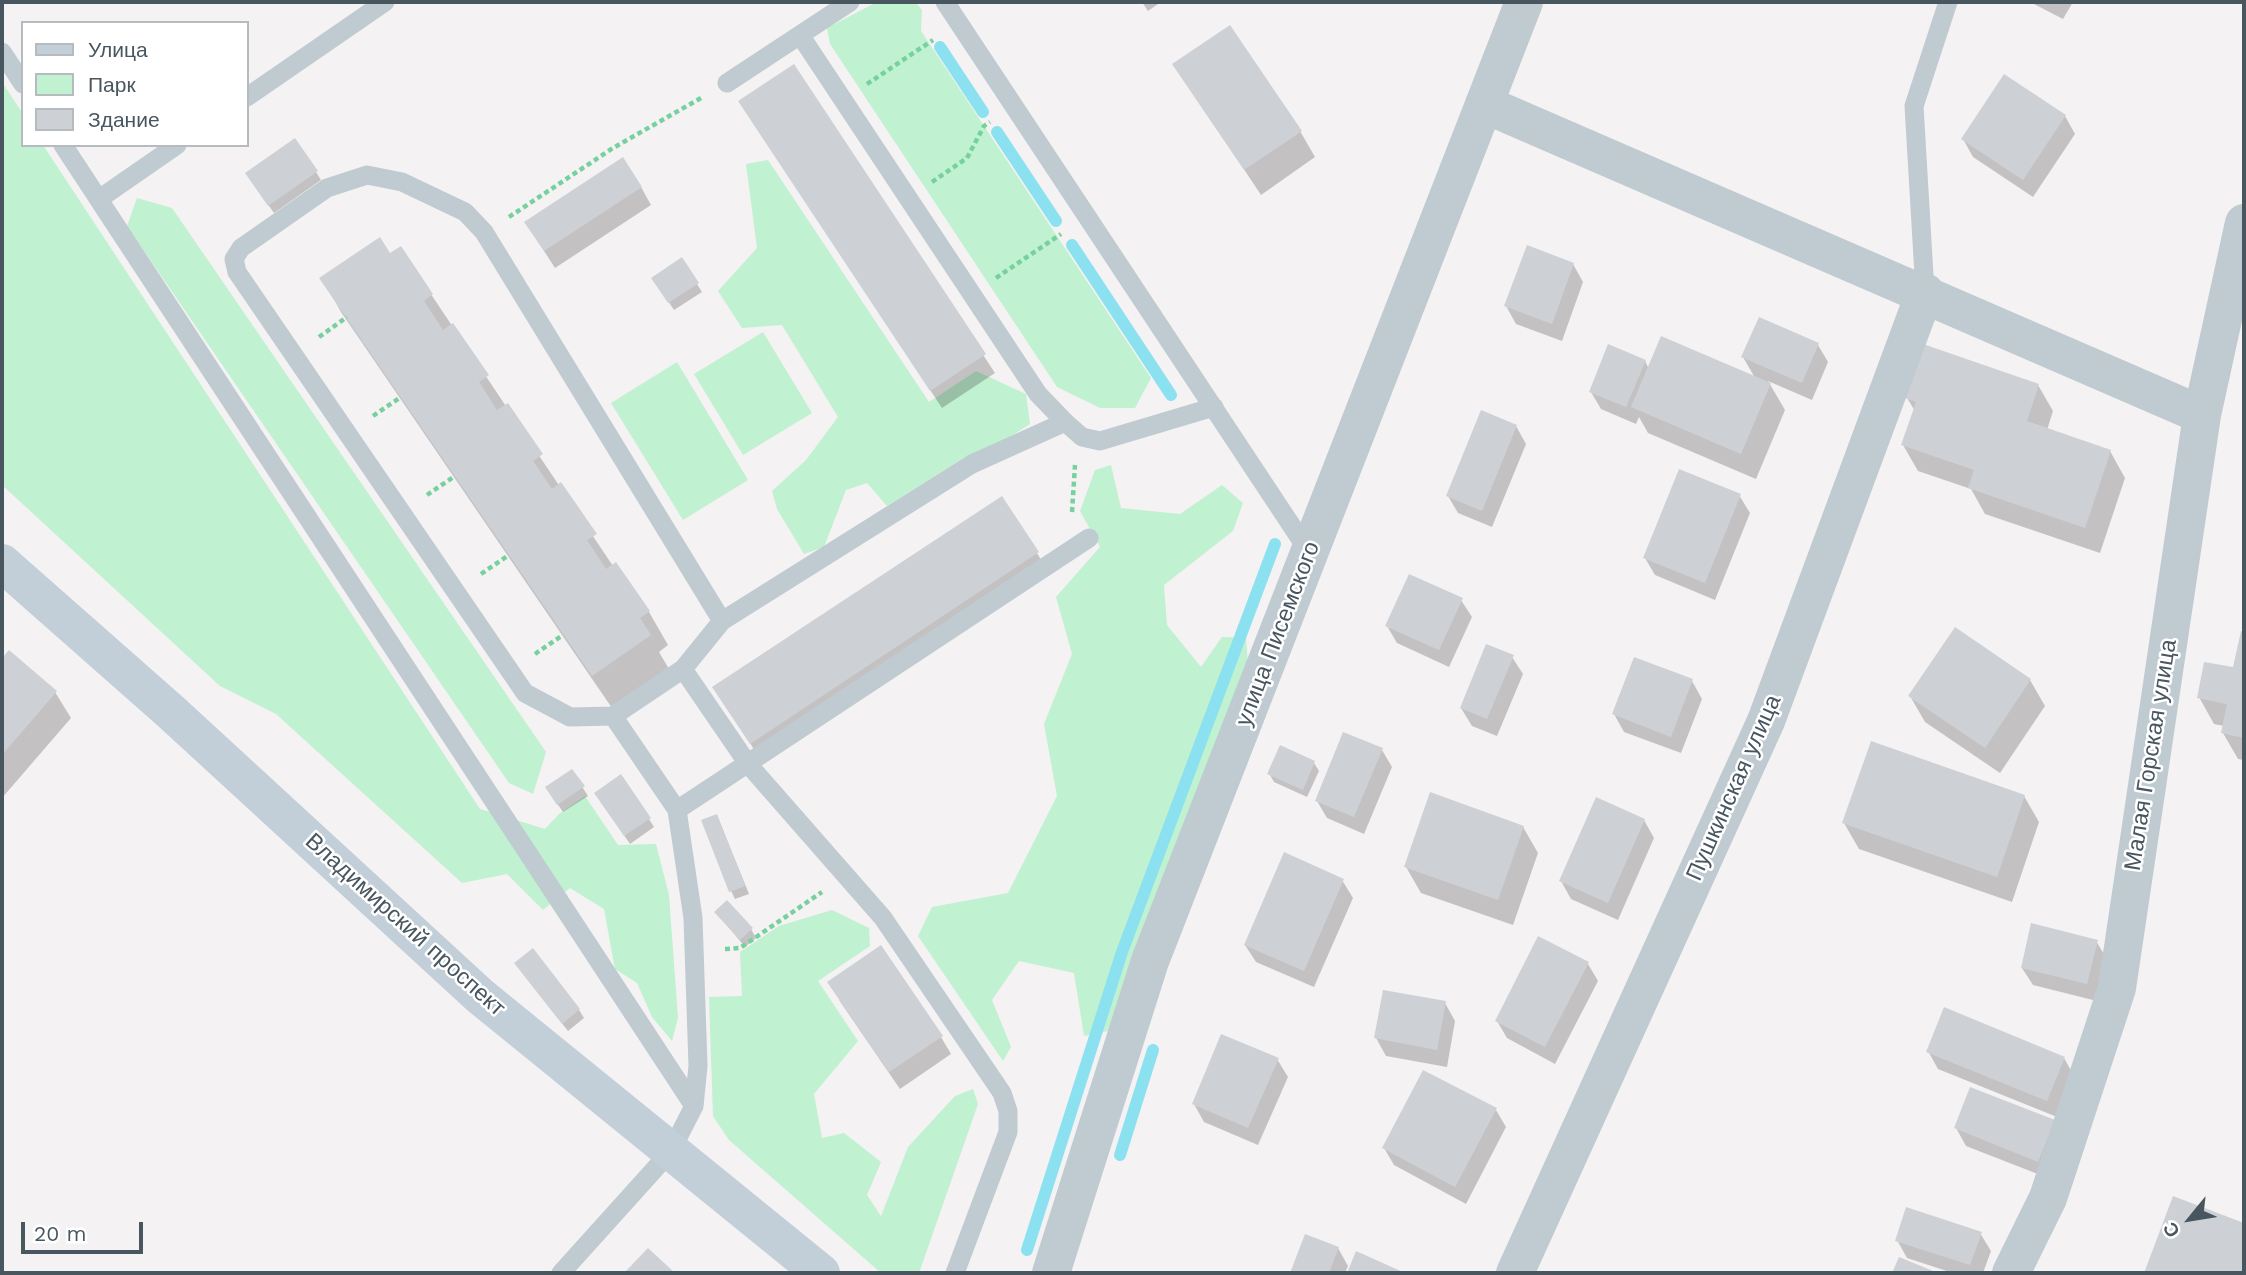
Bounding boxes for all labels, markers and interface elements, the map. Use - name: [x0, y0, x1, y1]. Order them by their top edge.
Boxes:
- legend: [21, 21, 248, 147]
- text: Улица: [88, 37, 148, 62]
- text: Парк: [88, 72, 136, 97]
- text: Здание: [88, 107, 160, 132]
- street label: улица Писемского: [1230, 538, 1326, 730]
- street label: Малая Горская улица: [2119, 637, 2183, 873]
- street label: Пушкинская улица: [1681, 691, 1787, 885]
- street label: Владимирский проспект: [299, 828, 511, 1022]
- north arrow: [2155, 1184, 2225, 1254]
- scale bar: [24, 1208, 147, 1252]
- text: С: [2158, 1218, 2185, 1241]
- text: 20 m: [34, 1221, 86, 1246]

